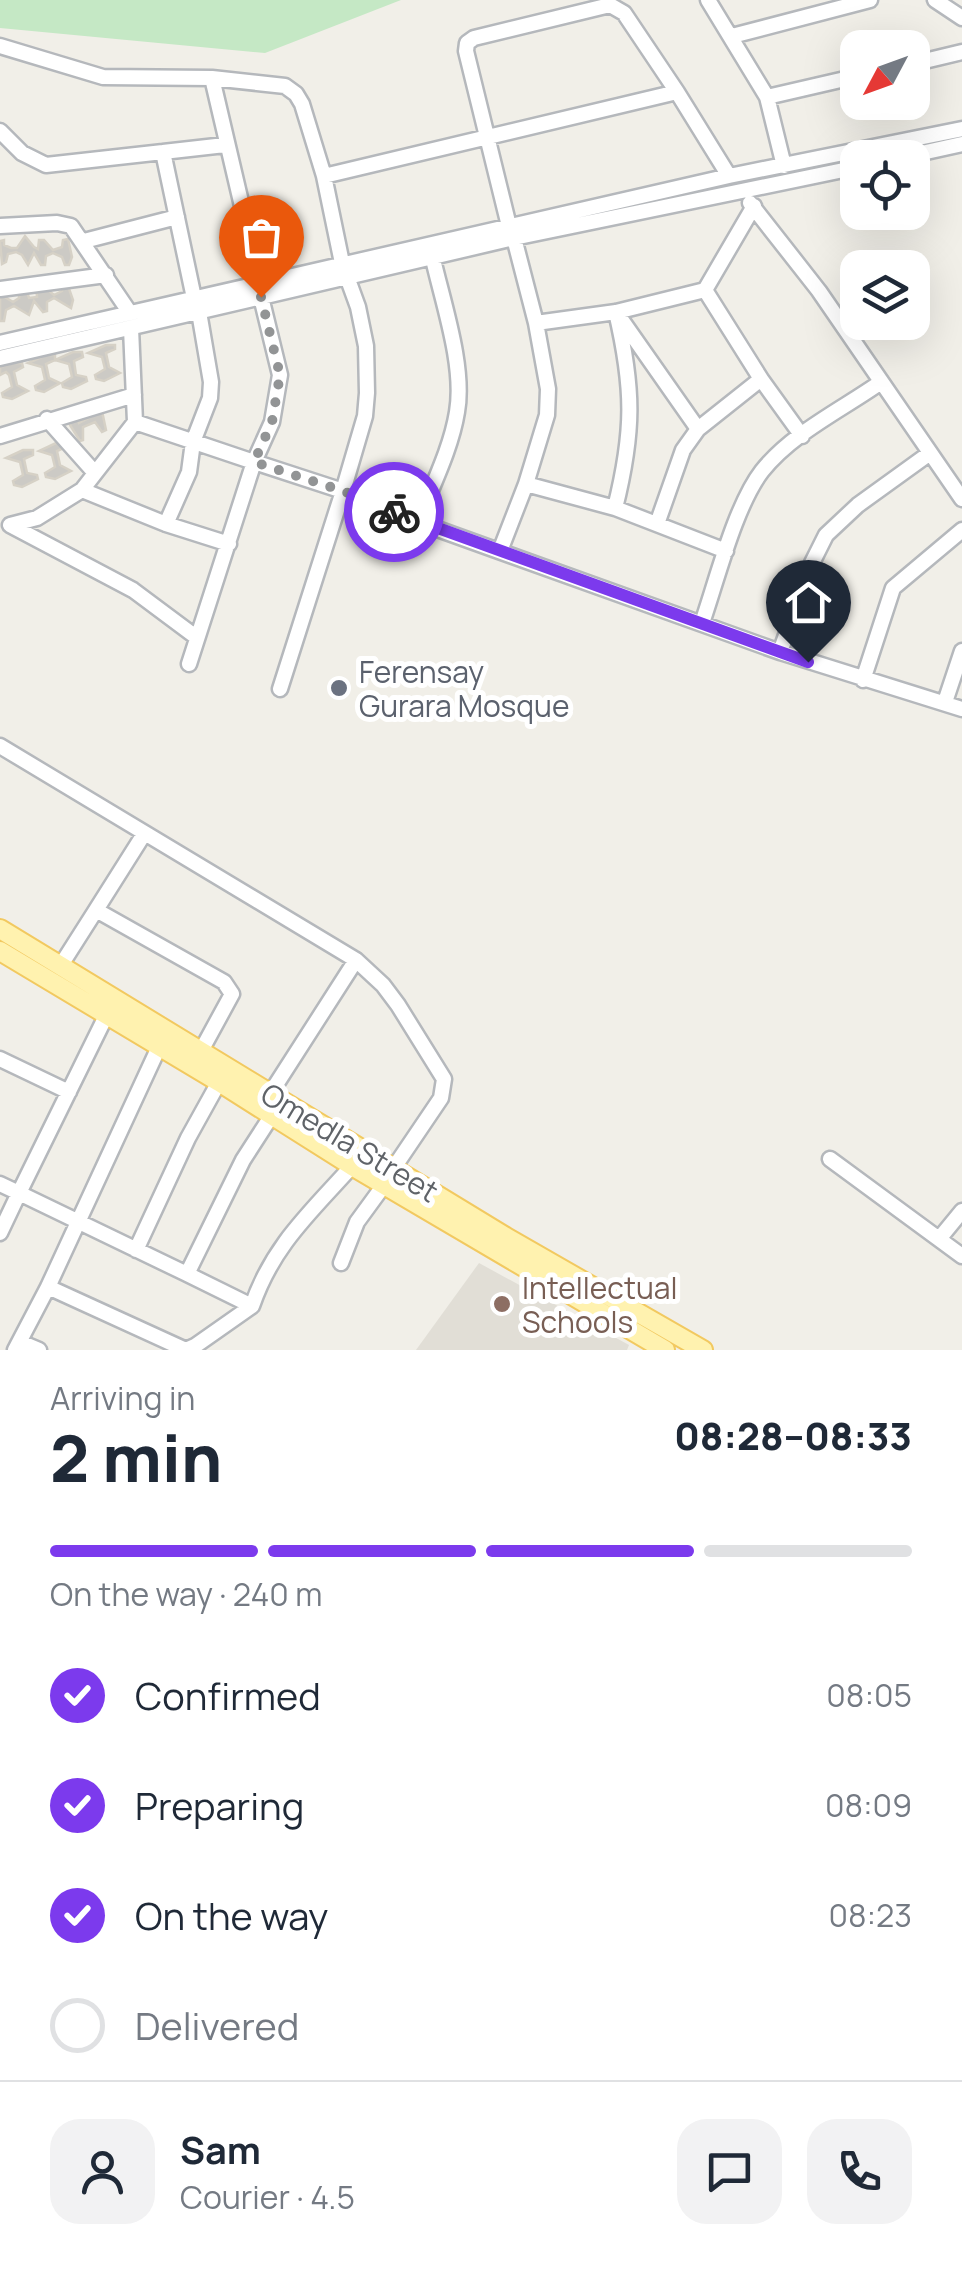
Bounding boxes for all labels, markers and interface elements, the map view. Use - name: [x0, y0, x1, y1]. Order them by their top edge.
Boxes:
- north arrow: [840, 30, 930, 120]
- map controls: [840, 30, 930, 340]
- button: locate: [840, 140, 930, 230]
- pin: [219, 195, 304, 298]
- icon: bag: [234, 210, 289, 265]
- button: layers: [840, 250, 930, 340]
- courier: [344, 462, 444, 562]
- icon: bike: [367, 485, 422, 540]
- pin: [766, 560, 851, 663]
- icon: home: [781, 575, 836, 630]
- place label: Ferensay Gurara Mosque: [359, 651, 569, 726]
- marker: Ferensay Gurara Mosque: [328, 677, 350, 699]
- street label: Omedla Street: [254, 1073, 446, 1211]
- place label: Intellectual Schools: [522, 1267, 677, 1342]
- marker: Intellectual Schools: [491, 1293, 513, 1315]
- text: Arriving in: [50, 1376, 195, 1420]
- text: 08:28–08:33: [674, 1409, 912, 1461]
- text: 2 min: [50, 1413, 222, 1502]
- text: On the way · 240 m: [50, 1572, 322, 1616]
- icon: check: [50, 1668, 105, 1723]
- text: Confirmed: [135, 1669, 321, 1721]
- text: 08:05: [826, 1673, 912, 1717]
- icon: check: [50, 1778, 105, 1833]
- text: Preparing: [135, 1779, 304, 1831]
- text: 08:09: [825, 1783, 912, 1827]
- icon: check: [50, 1888, 105, 1943]
- text: On the way: [135, 1889, 328, 1941]
- text: 08:23: [828, 1893, 912, 1937]
- text: Delivered: [135, 1999, 299, 2051]
- button: person: [50, 2119, 155, 2224]
- button: chat: [677, 2119, 782, 2224]
- button: phone: [807, 2119, 912, 2224]
- text: Sam: [180, 2123, 261, 2175]
- text: Courier · 4.5: [180, 2175, 355, 2219]

